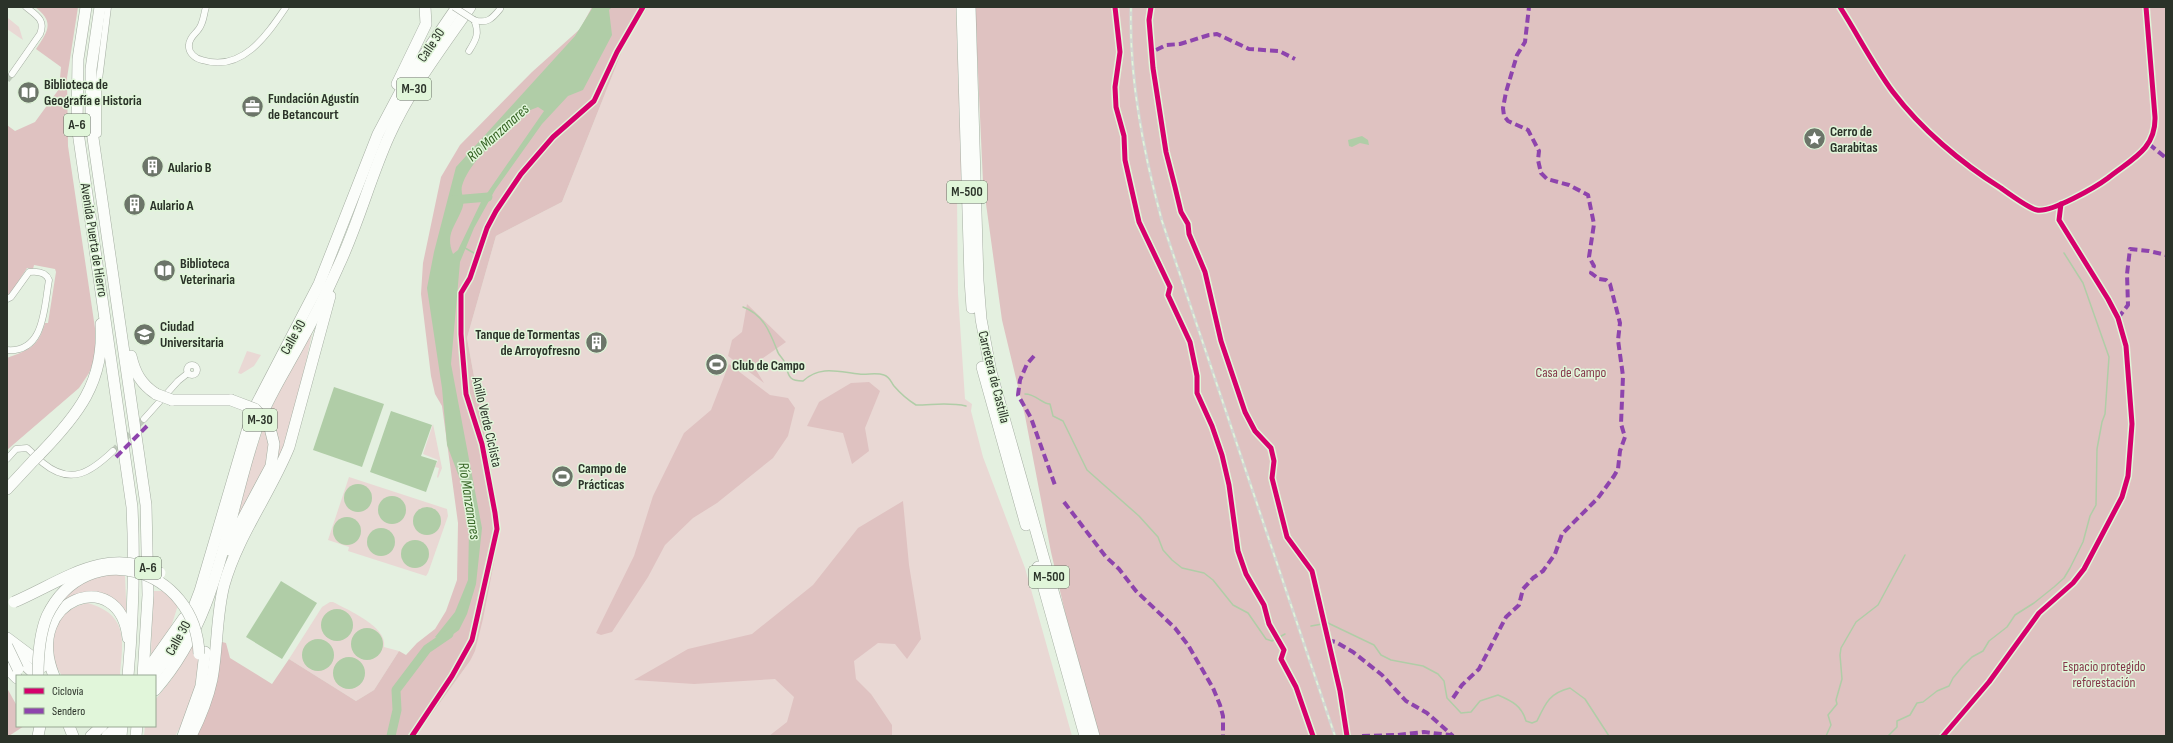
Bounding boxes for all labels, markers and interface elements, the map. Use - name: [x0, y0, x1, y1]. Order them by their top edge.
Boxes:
- street label: Calle 30: [414, 25, 448, 65]
- place label: Biblioteca de Geografía e Historia: [44, 76, 142, 109]
- road number: M-30: [397, 78, 431, 100]
- library icon: Biblioteca de Geografía e Historia: [15, 79, 41, 105]
- place label: Fundación Agustín de Betancourt: [268, 90, 359, 123]
- office icon: Fundación Agustín de Betancourt: [240, 93, 266, 119]
- water label: Río Manzanares: [463, 99, 534, 166]
- road number: A-6: [64, 114, 90, 136]
- place label: Cerro de Garabitas: [1830, 123, 1878, 156]
- place icon: Cerro de Garabitas: [1802, 126, 1828, 152]
- building icon: Aulario B: [140, 154, 166, 180]
- place label: Aulario B: [167, 159, 212, 176]
- street label: Avenida Puerta de Hierro: [76, 181, 111, 298]
- road number: M-500: [947, 181, 987, 203]
- building icon: Aulario A: [122, 192, 148, 218]
- place label: Aulario A: [149, 197, 194, 214]
- place label: Biblioteca Veterinaria: [180, 255, 235, 288]
- library icon: Biblioteca Veterinaria: [151, 258, 177, 284]
- street label: Calle 30: [277, 317, 309, 357]
- place label: Ciudad Universitaria: [160, 318, 224, 351]
- school or university icon: Ciudad Universitaria: [132, 321, 158, 347]
- place label: Tanque de Tormentas de Arroyofresno: [475, 326, 580, 359]
- building icon: Tanque de Tormentas de Arroyofresno: [583, 329, 609, 355]
- street label: Carretera de Castilla: [974, 329, 1014, 425]
- sports icon: Club de Campo: [704, 352, 730, 378]
- place label: Club de Campo: [732, 357, 805, 374]
- park label: Casa de Campo: [1536, 364, 1607, 381]
- street label: Anillo Verde Ciclista: [468, 374, 506, 469]
- road number: M-30: [243, 409, 277, 431]
- place label: Campo de Prácticas: [578, 460, 627, 493]
- water label: Río Manzanares: [454, 461, 485, 542]
- sports icon: Campo de Prácticas: [550, 463, 576, 489]
- road number: A-6: [135, 557, 161, 579]
- road number: M-500: [1029, 566, 1069, 588]
- street label: Calle 30: [162, 618, 194, 658]
- park label: Espacio protegido reforestación: [2062, 658, 2146, 691]
- legend: [16, 675, 156, 727]
- text: Ciclovía: [52, 684, 84, 699]
- text: Sendero: [52, 704, 85, 719]

